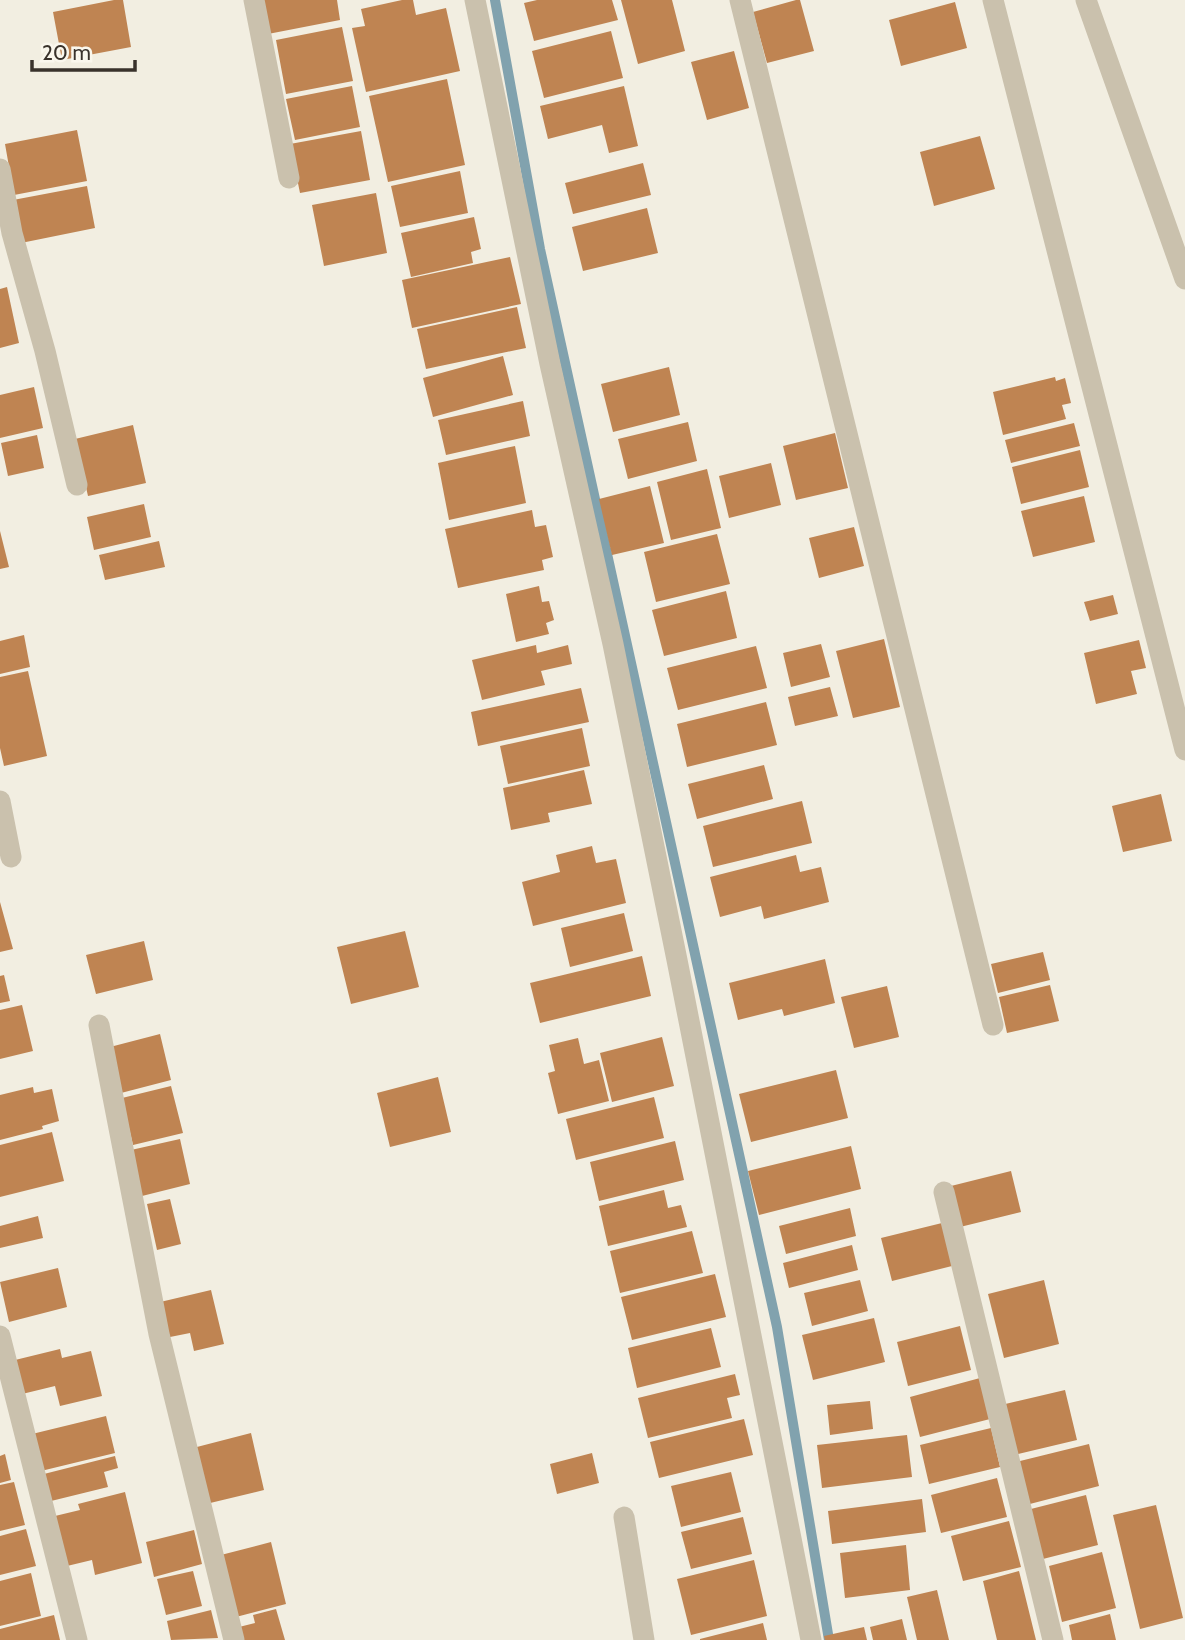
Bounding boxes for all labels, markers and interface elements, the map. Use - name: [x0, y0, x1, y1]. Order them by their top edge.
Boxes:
- scale bar: [32, 28, 135, 72]
- text: 20 m: [42, 40, 91, 65]

